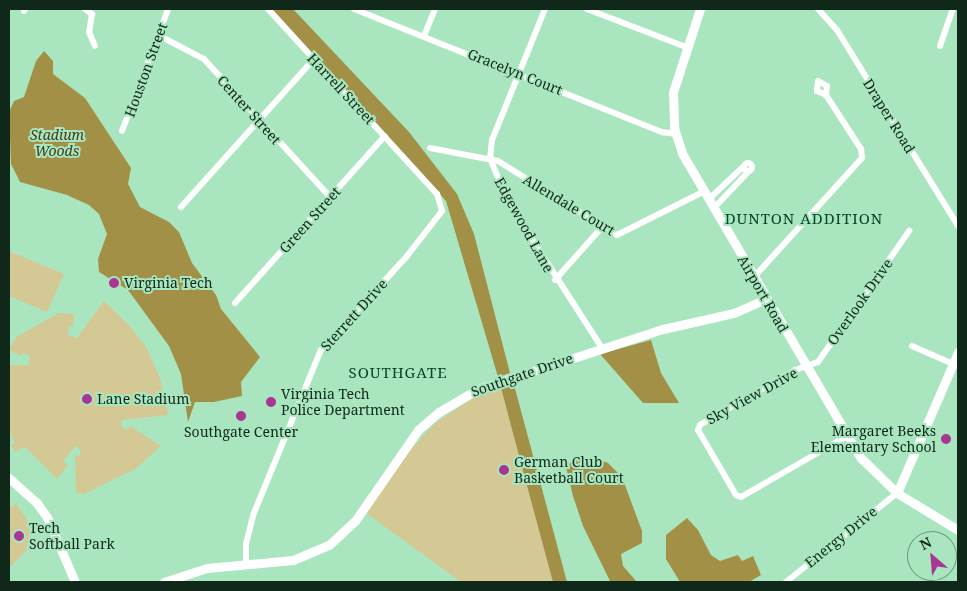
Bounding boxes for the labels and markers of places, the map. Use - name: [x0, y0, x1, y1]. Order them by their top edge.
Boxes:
- place label: Virginia Tech: [124, 275, 213, 291]
- marker: Virginia Tech: [108, 277, 120, 289]
- place label: Virginia Tech Police Department: [281, 386, 405, 418]
- place label: Lane Stadium: [97, 391, 189, 407]
- marker: Lane Stadium: [81, 393, 93, 405]
- marker: Virginia Tech Police Department: [265, 396, 277, 408]
- marker: Southgate Center: [235, 410, 247, 422]
- place label: Margaret Beeks Elementary School: [811, 423, 936, 456]
- place label: Southgate Center: [184, 424, 298, 440]
- marker: Margaret Beeks Elementary School: [940, 433, 952, 445]
- place label: German Club Basketball Court: [514, 454, 624, 487]
- marker: German Club Basketball Court: [498, 464, 510, 476]
- place label: Tech Softball Park: [29, 520, 115, 552]
- marker: Tech Softball Park: [13, 530, 25, 542]

